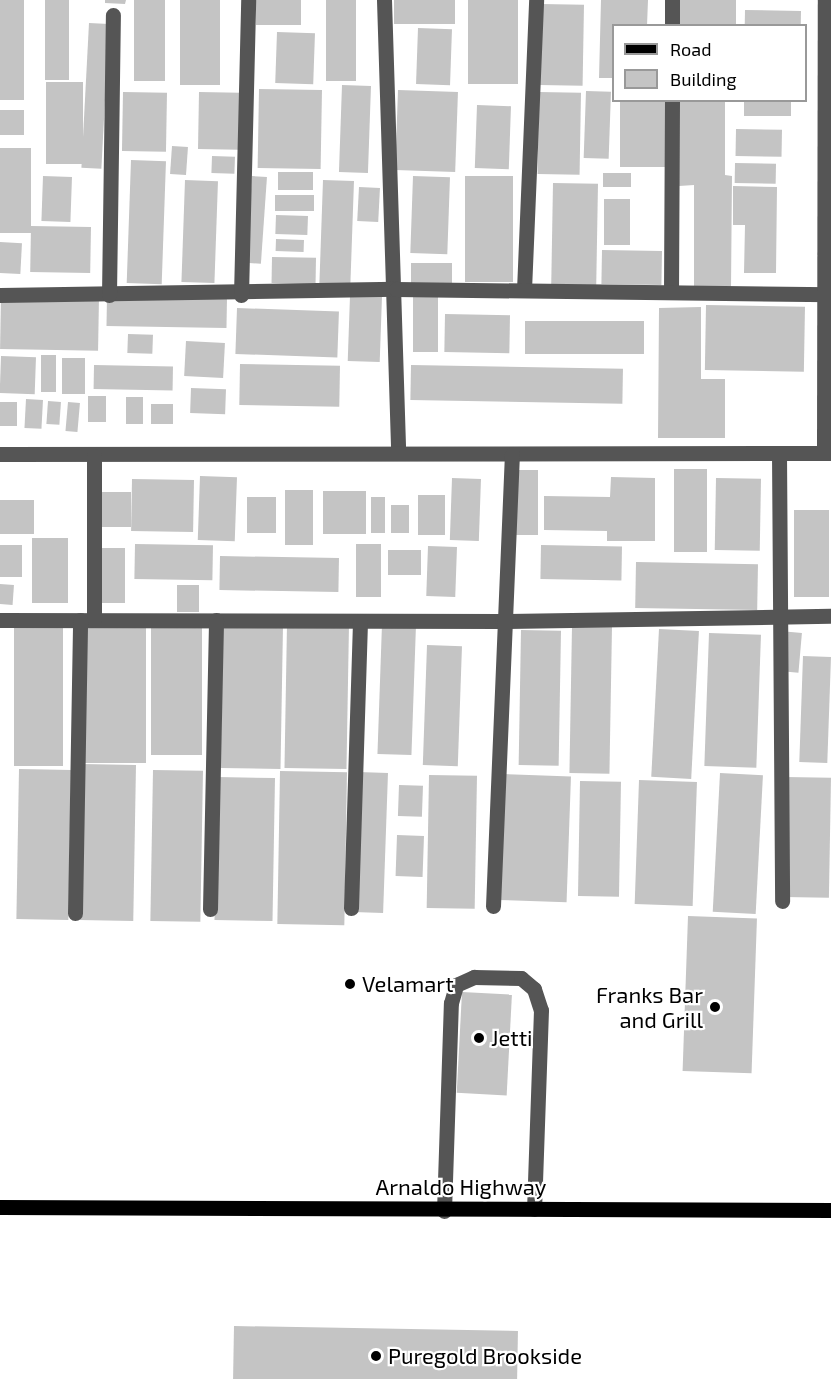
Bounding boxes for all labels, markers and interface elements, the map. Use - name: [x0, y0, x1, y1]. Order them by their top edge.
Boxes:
- legend: [612, 24, 807, 102]
- text: Road: [670, 38, 711, 60]
- text: Building: [670, 68, 737, 90]
- place label: Velamart: [362, 971, 454, 997]
- marker: Velamart: [343, 977, 357, 991]
- place label: Franks Bar and Grill: [596, 981, 703, 1032]
- marker: Franks Bar and Grill: [708, 1000, 722, 1014]
- place label: Jetti: [491, 1025, 533, 1051]
- marker: Jetti: [472, 1031, 486, 1045]
- street label: Arnaldo Highway: [376, 1174, 546, 1200]
- place label: Puregold Brookside: [388, 1343, 582, 1369]
- marker: Puregold Brookside: [369, 1349, 383, 1363]

